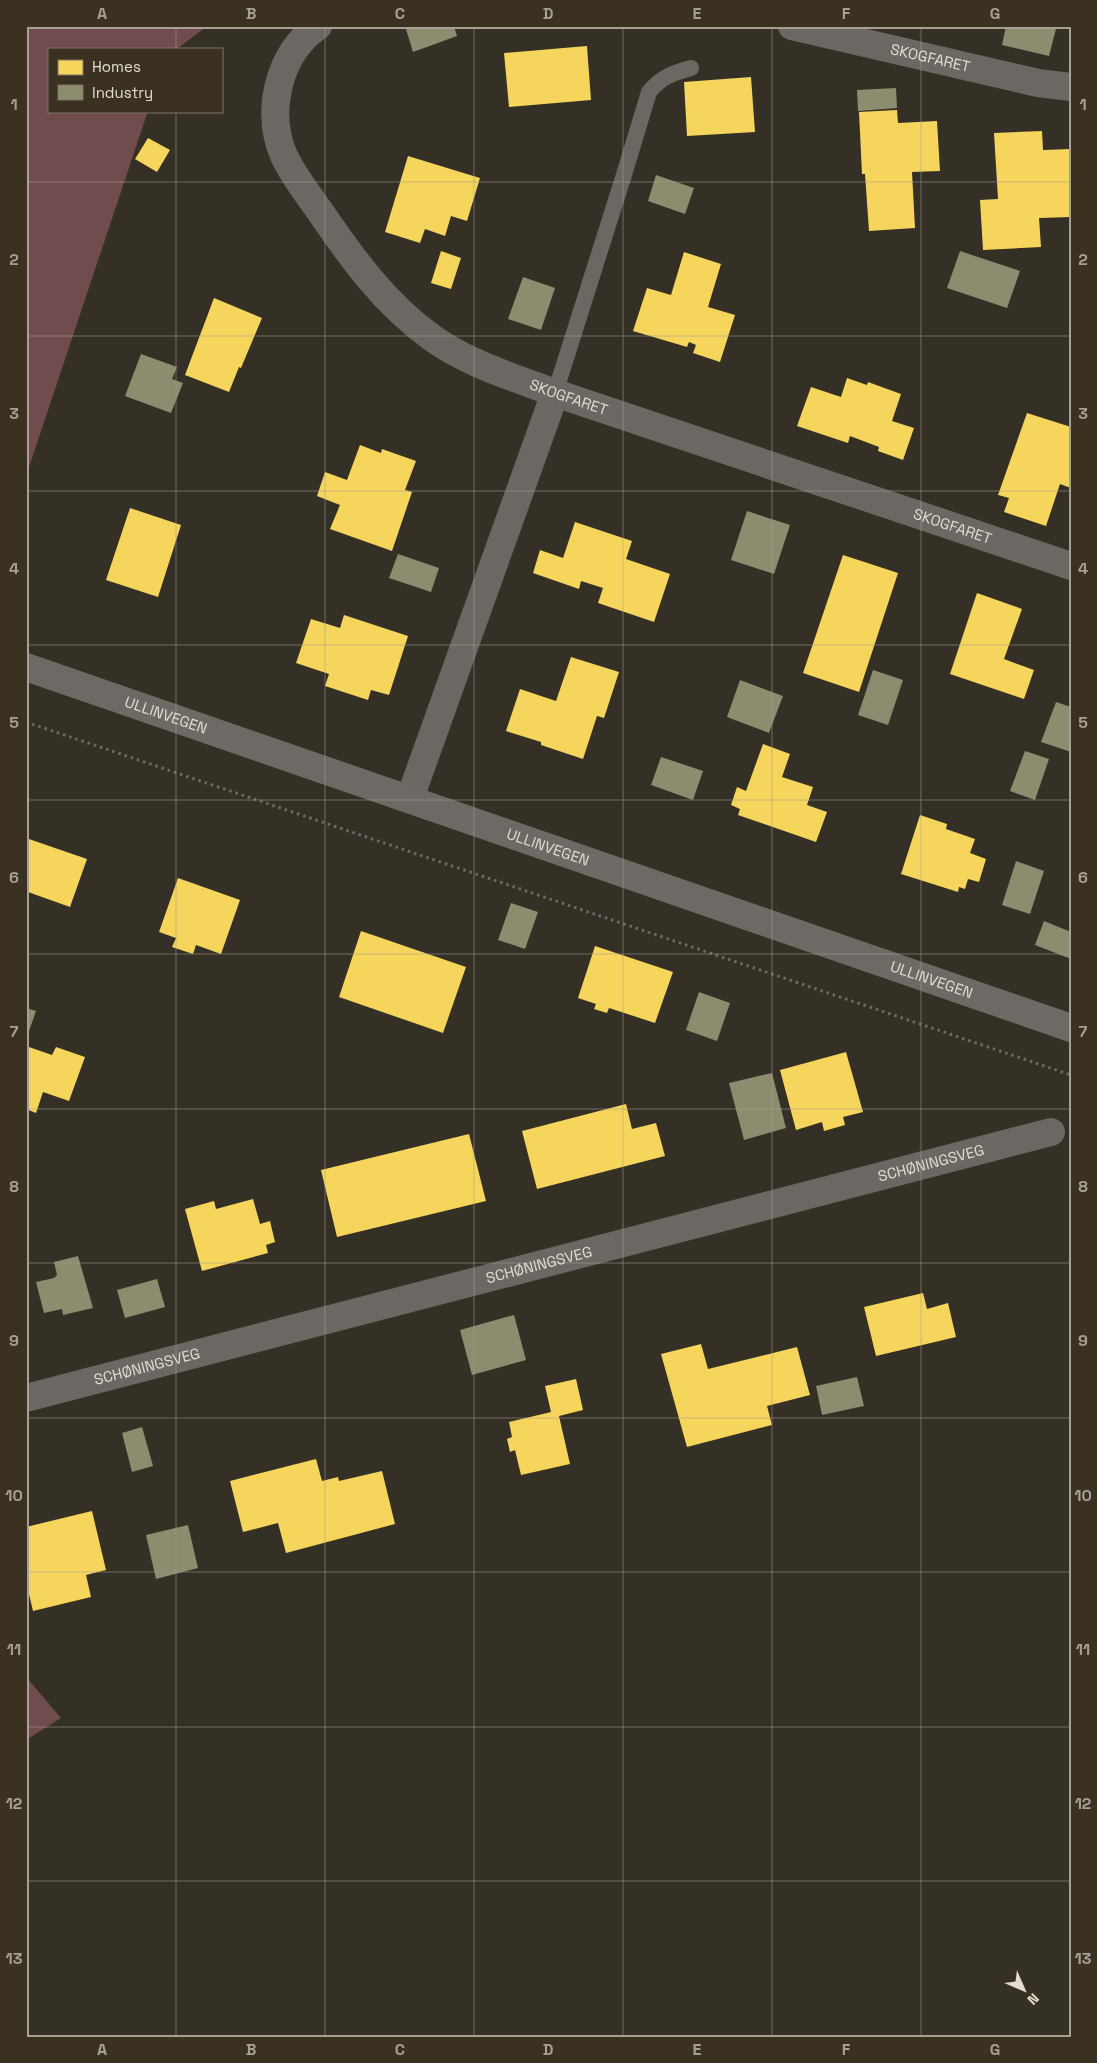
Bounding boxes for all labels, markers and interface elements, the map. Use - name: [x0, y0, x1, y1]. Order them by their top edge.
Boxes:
- text: A: [97, 3, 107, 24]
- text: B: [246, 3, 256, 24]
- text: C: [395, 3, 405, 24]
- text: D: [543, 3, 553, 24]
- text: E: [693, 3, 702, 24]
- text: F: [842, 3, 851, 24]
- text: G: [990, 3, 1000, 24]
- street label: SKOGFARET: [889, 39, 972, 76]
- legend: [48, 48, 222, 112]
- text: Homes: [92, 57, 141, 76]
- text: Industry: [92, 83, 153, 102]
- text: 1: [10, 94, 18, 115]
- text: 1: [1079, 94, 1087, 115]
- text: 2: [9, 249, 19, 270]
- text: 2: [1078, 249, 1088, 270]
- street label: SKOGFARET: [527, 374, 610, 419]
- text: 3: [9, 403, 19, 424]
- text: 3: [1078, 403, 1088, 424]
- street label: SKOGFARET: [911, 504, 994, 548]
- text: 4: [9, 558, 19, 579]
- text: 4: [1078, 558, 1088, 579]
- street label: ULLINVEGEN: [122, 692, 210, 738]
- text: 5: [9, 712, 19, 733]
- text: 5: [1078, 712, 1088, 733]
- street label: ULLINVEGEN: [504, 824, 592, 870]
- text: 6: [9, 867, 19, 888]
- text: 6: [1078, 867, 1088, 888]
- street label: ULLINVEGEN: [888, 956, 975, 1002]
- text: 7: [10, 1021, 19, 1042]
- text: 7: [1079, 1021, 1088, 1042]
- street label: SCHØNINGSVEG: [876, 1140, 986, 1186]
- text: 8: [9, 1176, 19, 1197]
- text: 8: [1078, 1176, 1088, 1197]
- street label: SCHØNINGSVEG: [484, 1242, 594, 1287]
- text: 9: [9, 1330, 19, 1351]
- text: 9: [1078, 1330, 1088, 1351]
- street label: SCHØNINGSVEG: [92, 1343, 202, 1389]
- text: 10: [5, 1485, 23, 1506]
- text: 10: [1074, 1485, 1092, 1506]
- text: 11: [7, 1639, 21, 1660]
- text: 11: [1076, 1639, 1090, 1660]
- text: 12: [6, 1793, 22, 1814]
- text: 12: [1075, 1793, 1091, 1814]
- text: 13: [6, 1948, 23, 1969]
- text: 13: [1075, 1948, 1092, 1969]
- north arrow: [1000, 1966, 1050, 2016]
- text: N: [1024, 1990, 1043, 2009]
- text: A: [97, 2039, 107, 2060]
- text: B: [246, 2039, 256, 2060]
- text: C: [395, 2039, 405, 2060]
- text: D: [543, 2039, 553, 2060]
- text: E: [693, 2039, 702, 2060]
- text: F: [842, 2039, 851, 2060]
- text: G: [990, 2039, 1000, 2060]

